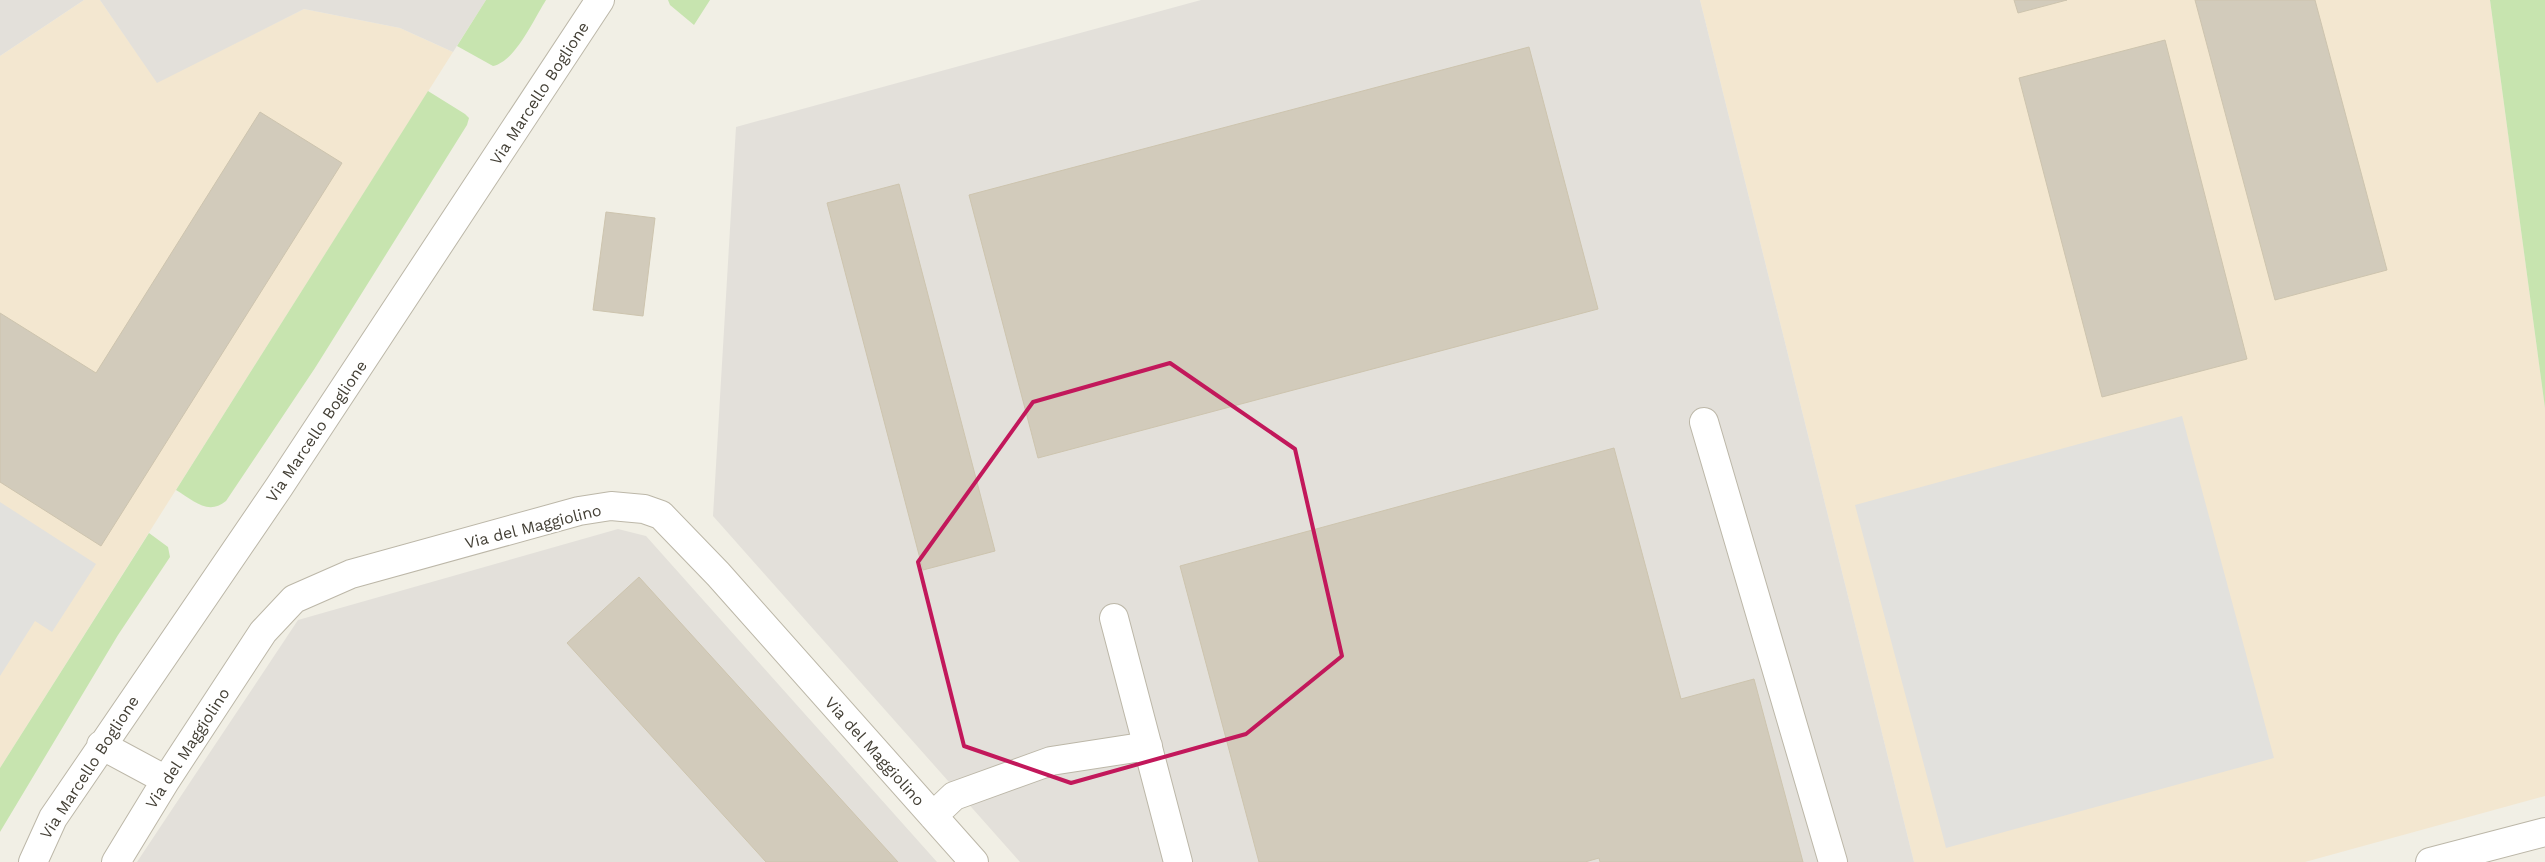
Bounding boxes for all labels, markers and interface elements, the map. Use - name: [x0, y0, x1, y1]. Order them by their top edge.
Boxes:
- street label: Via Marcello Boglione: [486, 18, 593, 169]
- street label: Via Marcello Boglione: [262, 357, 371, 506]
- street label: Via del Maggiolino: [463, 500, 603, 553]
- street label: Via del Maggiolino: [141, 684, 234, 812]
- street label: Via Marcello Boglione: [36, 692, 143, 843]
- street label: Via del Maggiolino: [821, 693, 929, 810]

